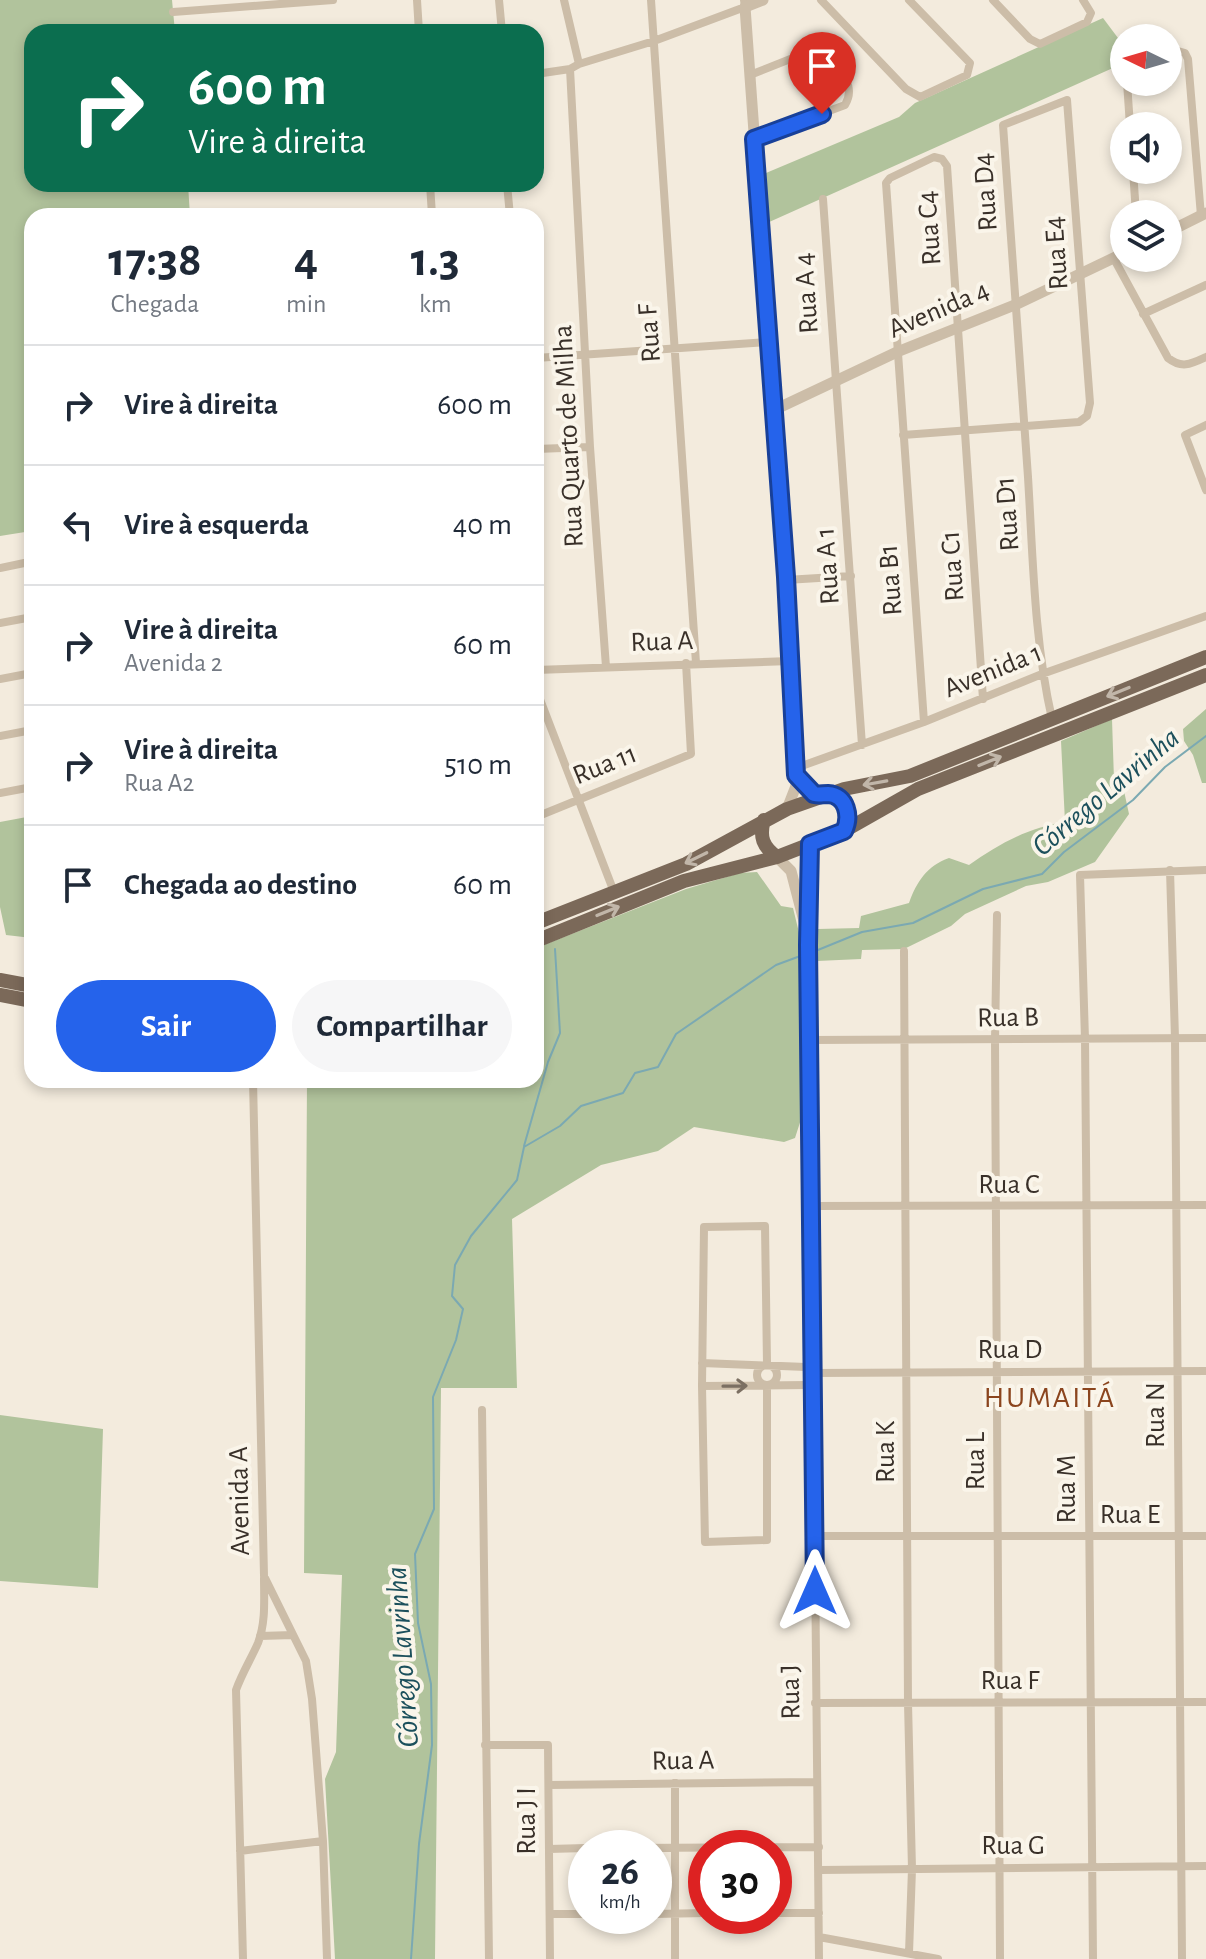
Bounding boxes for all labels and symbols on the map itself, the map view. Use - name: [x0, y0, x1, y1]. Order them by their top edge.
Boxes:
- north arrow: [1110, 24, 1182, 96]
- pin: [788, 32, 856, 114]
- street label: Rua D4: [969, 152, 1003, 232]
- street label: Rua C4: [913, 190, 947, 266]
- street label: Rua E4: [1040, 215, 1074, 291]
- street label: Rua A 4: [790, 252, 824, 334]
- street label: Avenida 4: [884, 276, 994, 344]
- street label: Rua F: [634, 302, 666, 363]
- street label: Rua Quarto de Milha: [549, 324, 589, 548]
- street label: Rua D1: [991, 476, 1025, 552]
- street label: Rua A 1: [811, 526, 845, 606]
- street label: Rua C1: [937, 530, 969, 602]
- street label: Rua B1: [875, 543, 907, 617]
- street label: Rua A: [630, 627, 694, 657]
- street label: Avenida 1: [940, 639, 1046, 703]
- one-way arrow: [1106, 686, 1131, 701]
- water label: Córrego Lavrinha: [1027, 722, 1185, 862]
- street label: Rua 11: [569, 740, 641, 790]
- one-way arrow: [977, 753, 1002, 767]
- one-way arrow: [863, 777, 888, 792]
- one-way arrow: [684, 851, 708, 867]
- one-way arrow: [595, 903, 620, 917]
- street label: Rua B: [977, 1003, 1039, 1033]
- street label: Rua C: [978, 1171, 1040, 1199]
- street label: Rua D: [978, 1336, 1042, 1364]
- one-way arrow: [721, 1378, 748, 1394]
- district label: HUMAITÁ: [984, 1381, 1116, 1413]
- street label: Rua N: [1142, 1382, 1170, 1448]
- street label: Rua K: [872, 1420, 900, 1483]
- street label: Rua L: [962, 1431, 990, 1490]
- street label: Avenida A: [225, 1446, 255, 1556]
- street label: Rua M: [1053, 1455, 1081, 1523]
- street label: Rua E: [1100, 1501, 1160, 1529]
- position arrow: [773, 1549, 857, 1633]
- water label: Córrego Lavrinha: [382, 1565, 424, 1749]
- street label: Rua J: [777, 1664, 805, 1720]
- street label: Rua F: [981, 1667, 1040, 1695]
- street label: Rua A: [651, 1746, 715, 1776]
- street label: Rua J I: [513, 1787, 541, 1855]
- speed limit sign: 30: [688, 1830, 792, 1934]
- street label: Rua G: [981, 1832, 1045, 1860]

